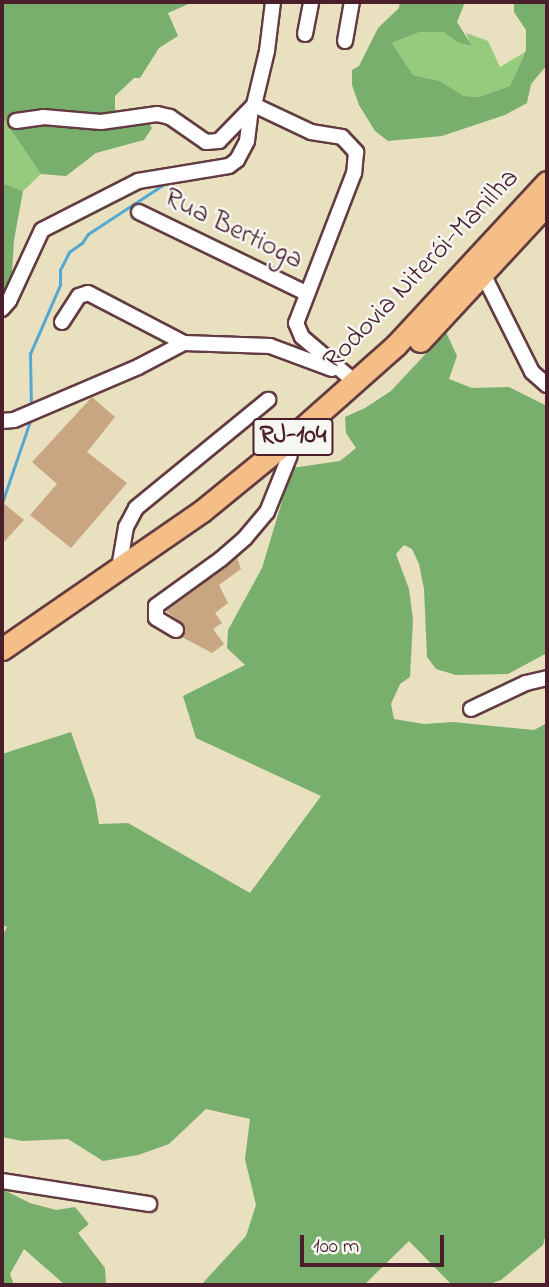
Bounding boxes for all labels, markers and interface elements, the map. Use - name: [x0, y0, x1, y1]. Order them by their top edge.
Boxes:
- street label: Rodovia Niterói-Manilha: [317, 162, 527, 378]
- street label: Rua Bertioga: [158, 182, 308, 278]
- road number: RJ-104: [251, 414, 335, 460]
- scale bar: [304, 1220, 448, 1264]
- text: 100 m: [313, 1232, 359, 1262]

